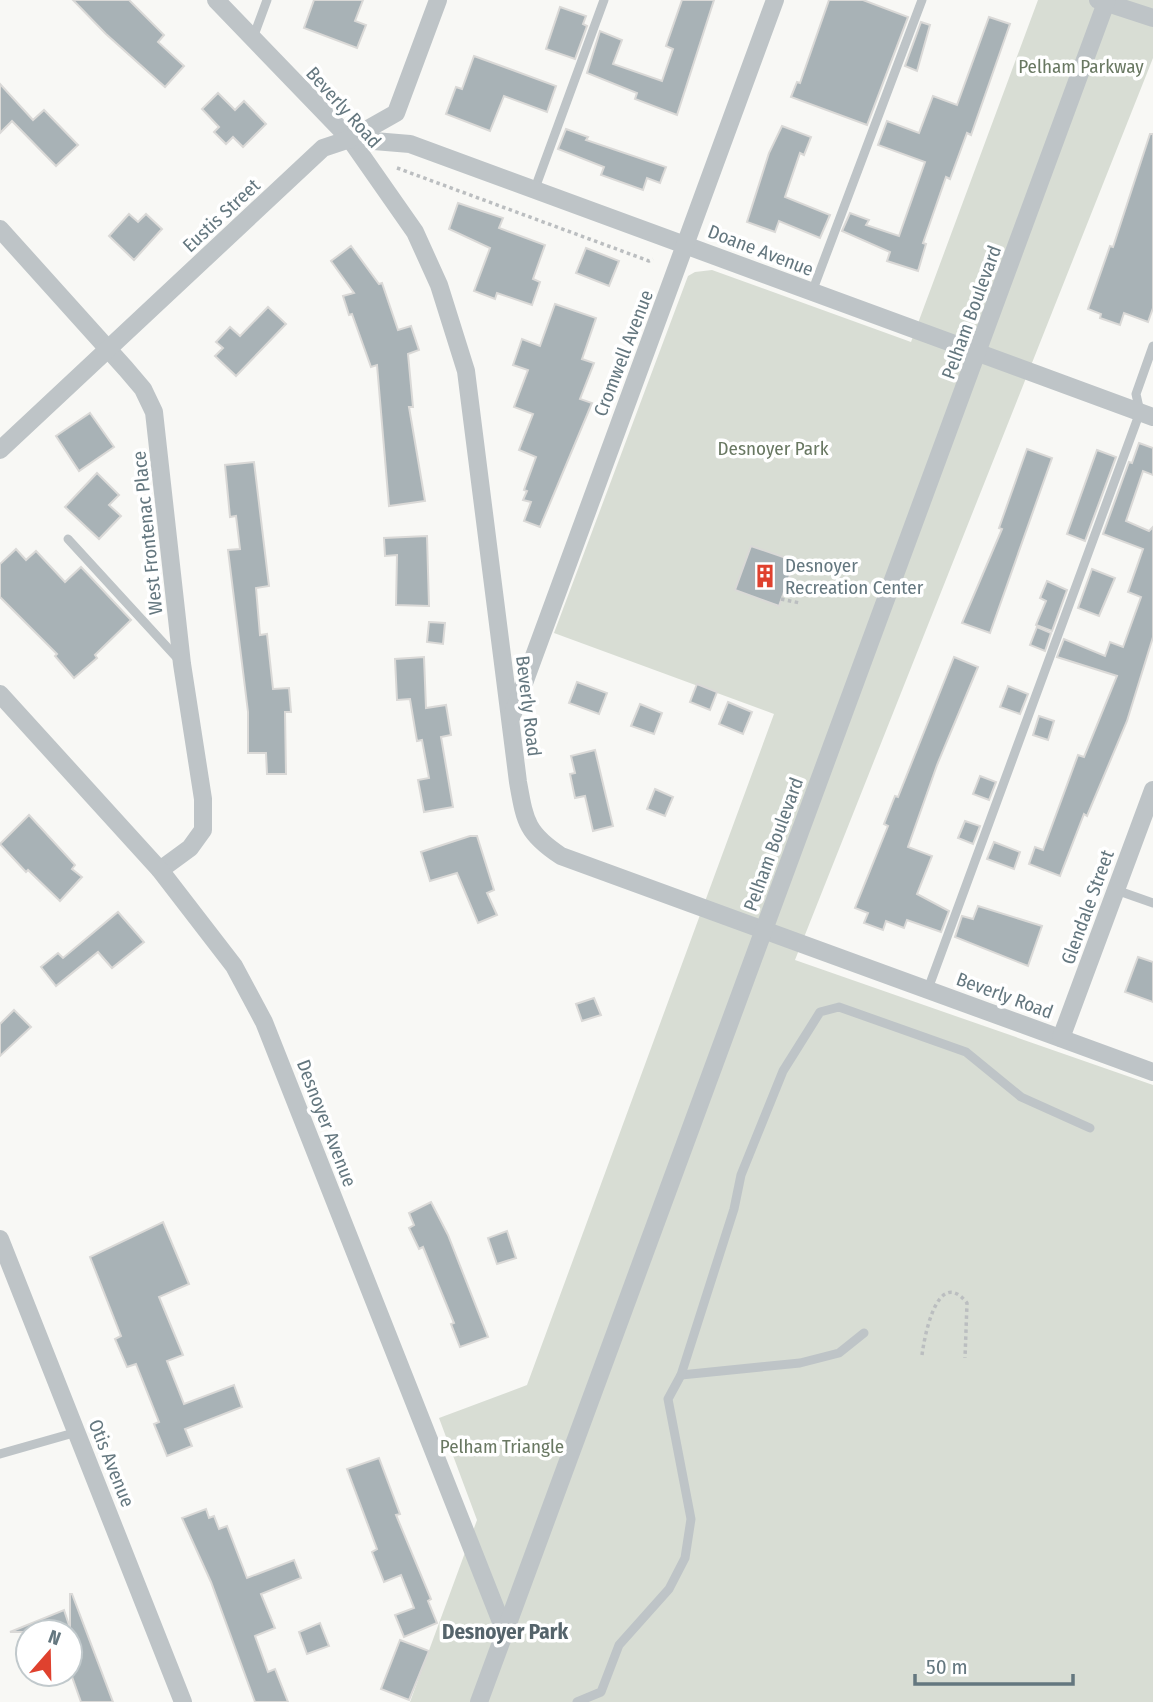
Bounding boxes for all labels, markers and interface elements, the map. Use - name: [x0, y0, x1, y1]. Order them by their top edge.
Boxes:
- park label: Pelham Parkway: [1018, 55, 1144, 78]
- street label: Beverly Road: [301, 62, 386, 153]
- street label: Eustis Street: [178, 173, 265, 257]
- street label: Doane Avenue: [705, 220, 817, 281]
- street label: Pelham Boulevard: [937, 242, 1006, 382]
- street label: Cromwell Avenue: [589, 287, 658, 420]
- park label: Desnoyer Park: [717, 437, 829, 460]
- street label: West Frontenac Place: [127, 450, 168, 616]
- place label: Desnoyer Recreation Center: [785, 554, 924, 599]
- building icon: Desnoyer Recreation Center: [751, 562, 779, 590]
- street label: Beverly Road: [511, 654, 546, 758]
- street label: Pelham Boulevard: [739, 774, 808, 914]
- street label: Glendale Street: [1056, 846, 1119, 967]
- street label: Beverly Road: [953, 967, 1056, 1024]
- street label: Desnoyer Avenue: [292, 1056, 361, 1190]
- street label: Otis Avenue: [84, 1416, 140, 1510]
- park label: Pelham Triangle: [440, 1435, 564, 1458]
- north arrow: [14, 1618, 84, 1688]
- district label: Desnoyer Park: [442, 1619, 568, 1645]
- text: N: [45, 1625, 64, 1650]
- scale bar: [915, 1642, 1072, 1686]
- text: 50 m: [926, 1654, 968, 1680]

